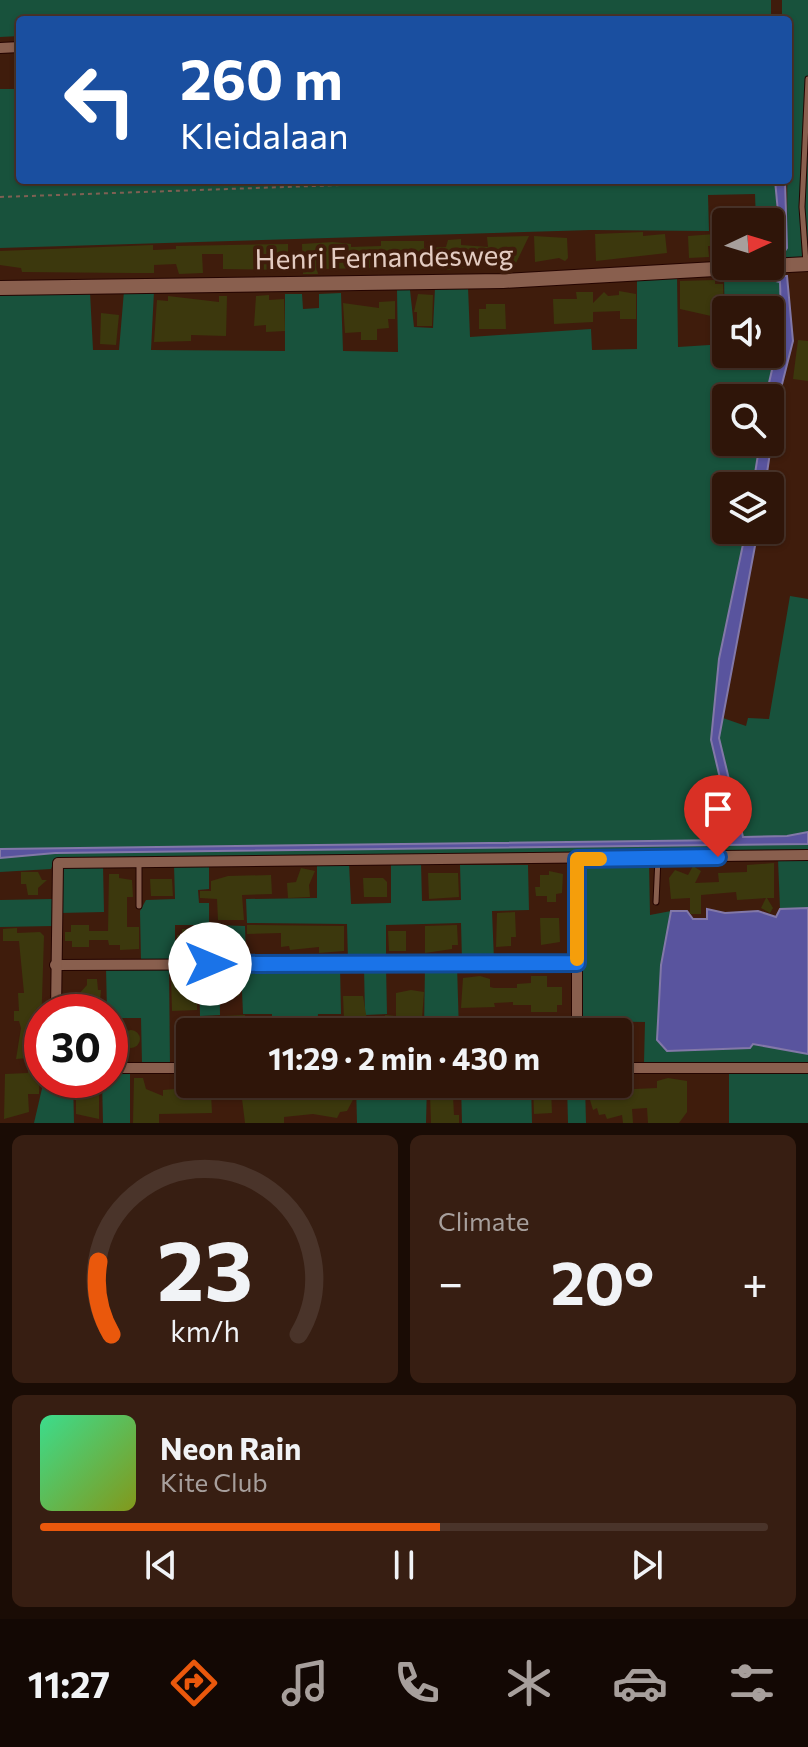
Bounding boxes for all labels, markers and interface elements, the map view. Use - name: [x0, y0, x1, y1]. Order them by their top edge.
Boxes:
- text: 260 m: [180, 43, 343, 112]
- icon: left: [48, 48, 152, 152]
- text: Kleidalaan: [180, 112, 349, 156]
- north arrow: [712, 208, 784, 280]
- map controls: [712, 208, 784, 544]
- street label: Henri Fernandesweg: [254, 237, 514, 275]
- button: sound: [712, 296, 784, 368]
- button: search: [712, 384, 784, 456]
- button: layers: [712, 472, 784, 544]
- pin: [684, 775, 752, 857]
- icon: arrive: [696, 787, 740, 831]
- position arrow: [168, 922, 252, 1006]
- speed limit sign: 30: [24, 994, 128, 1098]
- text: 11:29 · 2 min · 430 m: [268, 1039, 540, 1076]
- text: Climate: [438, 1205, 530, 1236]
- text: 23: [157, 1216, 253, 1318]
- text: 20°: [551, 1244, 654, 1317]
- text: −: [438, 1254, 463, 1308]
- text: +: [742, 1254, 768, 1308]
- text: km/h: [170, 1313, 240, 1348]
- text: Neon Rain: [160, 1429, 301, 1466]
- text: Kite Club: [160, 1466, 268, 1497]
- icon: previous: [139, 1543, 183, 1587]
- icon: pause: [382, 1543, 426, 1587]
- icon: next: [625, 1543, 669, 1587]
- icon: directions: [166, 1655, 222, 1711]
- icon: music: [277, 1655, 333, 1711]
- icon: phone: [389, 1655, 445, 1711]
- icon: climate: [501, 1655, 557, 1711]
- icon: car: [612, 1655, 668, 1711]
- icon: filters: [724, 1655, 780, 1711]
- text: 11:27: [28, 1661, 110, 1705]

